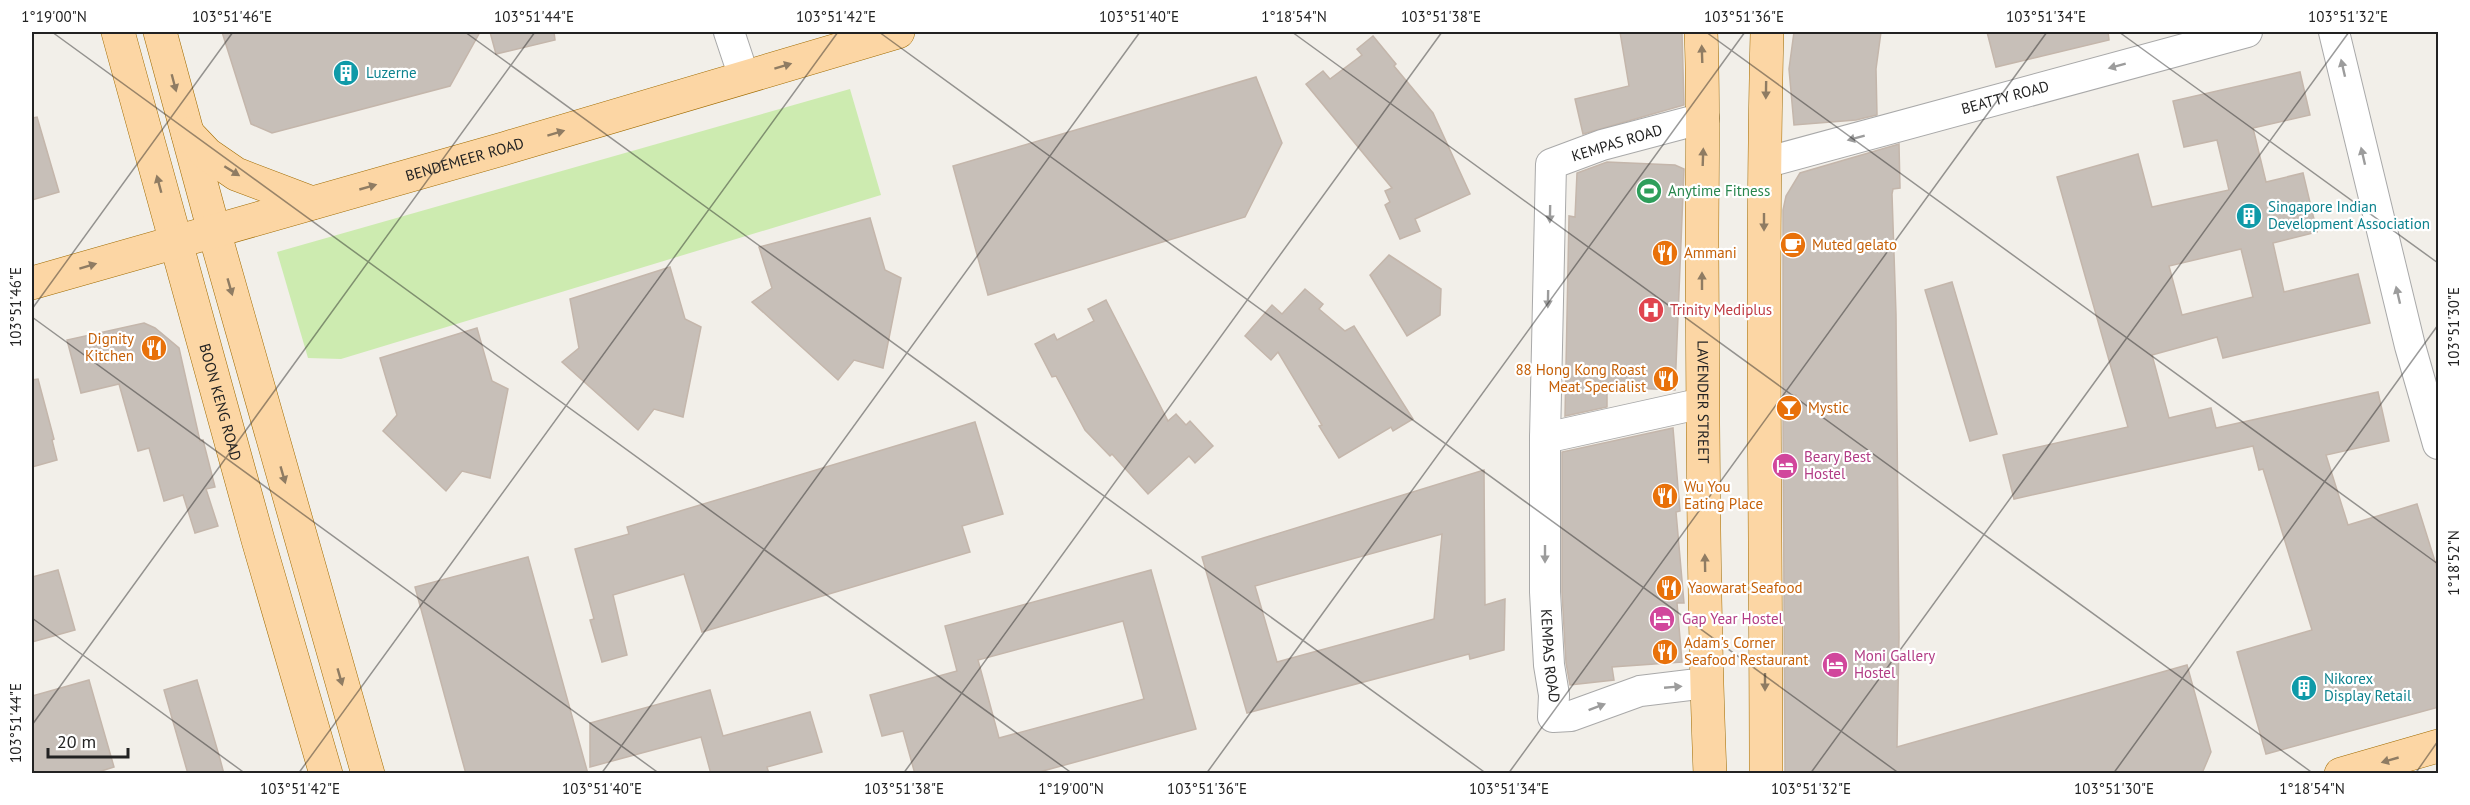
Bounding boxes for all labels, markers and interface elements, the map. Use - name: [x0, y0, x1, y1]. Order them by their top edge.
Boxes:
- text: 1°19'00"N: [21, 7, 87, 26]
- text: 103°51'46"E: [192, 7, 272, 26]
- text: 103°51'44"E: [494, 7, 574, 26]
- text: 103°51'42"E: [796, 7, 876, 26]
- text: 103°51'40"E: [1099, 7, 1179, 26]
- text: 1°18'54"N: [1261, 7, 1327, 26]
- text: 103°51'38"E: [1401, 7, 1481, 26]
- text: 103°51'36"E: [1704, 7, 1784, 26]
- text: 103°51'34"E: [2006, 7, 2086, 26]
- text: 103°51'32"E: [2308, 7, 2388, 26]
- one-way arrow: [1697, 44, 1707, 63]
- building icon: Luzerne: [331, 58, 361, 88]
- one-way arrow: [2337, 59, 2347, 78]
- one-way arrow: [774, 61, 792, 70]
- one-way arrow: [2107, 62, 2126, 72]
- place label: Luzerne: [366, 63, 417, 82]
- one-way arrow: [170, 74, 179, 92]
- street label: BEATTY ROAD: [1959, 76, 2051, 118]
- one-way arrow: [1761, 80, 1770, 99]
- street label: KEMPAS ROAD: [1569, 120, 1665, 165]
- one-way arrow: [547, 128, 565, 137]
- street label: BENDEMEER ROAD: [403, 133, 526, 185]
- one-way arrow: [1847, 134, 1865, 143]
- one-way arrow: [2358, 146, 2368, 165]
- one-way arrow: [1698, 148, 1708, 167]
- one-way arrow: [224, 166, 241, 177]
- one-way arrow: [154, 175, 164, 193]
- sports icon: Anytime Fitness: [1634, 176, 1664, 206]
- place label: Anytime Fitness: [1668, 181, 1770, 200]
- one-way arrow: [360, 182, 378, 191]
- place label: Singapore Indian Development Association: [2268, 197, 2430, 233]
- building icon: Singapore Indian Development Association: [2234, 201, 2264, 231]
- one-way arrow: [1545, 205, 1555, 224]
- one-way arrow: [1759, 212, 1769, 231]
- cafe icon: Muted gelato: [1778, 230, 1808, 260]
- place label: Muted gelato: [1812, 235, 1897, 254]
- restaurant icon: Ammani: [1650, 238, 1680, 268]
- place label: Ammani: [1684, 243, 1737, 262]
- one-way arrow: [79, 261, 97, 270]
- text: 103°51'46"E: [6, 267, 25, 347]
- one-way arrow: [1697, 272, 1707, 291]
- one-way arrow: [226, 278, 235, 296]
- one-way arrow: [2392, 286, 2402, 305]
- text: 103°51'30"E: [2444, 287, 2463, 367]
- one-way arrow: [1543, 289, 1553, 308]
- hospital icon: Trinity Mediplus: [1636, 295, 1666, 325]
- place label: Trinity Mediplus: [1670, 300, 1772, 319]
- place label: Dignity Kitchen: [85, 329, 134, 365]
- restaurant icon: Dignity Kitchen: [139, 333, 169, 363]
- street label: LAVENDER STREET: [1693, 340, 1713, 464]
- street label: BOON KENG ROAD: [195, 341, 246, 463]
- place label: 88 Hong Kong Roast Meat Specialist: [1515, 360, 1646, 396]
- restaurant icon: 88 Hong Kong Roast Meat Specialist: [1651, 364, 1681, 394]
- bar icon: Mystic: [1774, 393, 1804, 423]
- place label: Mystic: [1808, 398, 1849, 417]
- place label: Beary Best Hostel: [1804, 447, 1871, 483]
- hotel icon: Beary Best Hostel: [1770, 451, 1800, 481]
- one-way arrow: [279, 466, 288, 484]
- place label: Wu You Eating Place: [1684, 477, 1763, 513]
- restaurant icon: Wu You Eating Place: [1650, 481, 1680, 511]
- text: 1°18'52"N: [2444, 530, 2463, 596]
- one-way arrow: [1540, 545, 1550, 564]
- one-way arrow: [1700, 554, 1710, 573]
- restaurant icon: Yaowarat Seafood: [1654, 573, 1684, 603]
- place label: Yaowarat Seafood: [1688, 578, 1803, 597]
- hotel icon: Gap Year Hostel: [1647, 604, 1677, 634]
- street label: KEMPAS ROAD: [1537, 608, 1564, 703]
- place label: Gap Year Hostel: [1682, 609, 1784, 628]
- place label: Adam's Corner Seafood Restaurant: [1684, 633, 1808, 669]
- restaurant icon: Adam's Corner Seafood Restaurant: [1650, 637, 1680, 667]
- place label: Moni Gallery Hostel: [1854, 646, 1935, 682]
- hotel icon: Moni Gallery Hostel: [1820, 650, 1850, 680]
- one-way arrow: [336, 668, 345, 686]
- place label: Nikorex Display Retail: [2324, 669, 2412, 705]
- one-way arrow: [1760, 673, 1770, 692]
- building icon: Nikorex Display Retail: [2289, 673, 2319, 703]
- one-way arrow: [1664, 682, 1683, 692]
- text: 103°51'44"E: [6, 683, 25, 763]
- one-way arrow: [1588, 701, 1606, 711]
- scale bar: [48, 721, 128, 759]
- text: 20 m: [57, 730, 96, 753]
- one-way arrow: [2381, 756, 2399, 765]
- text: 103°51'42"E: [260, 779, 340, 798]
- text: 103°51'40"E: [562, 779, 642, 798]
- text: 103°51'38"E: [864, 779, 944, 798]
- text: 1°19'00"N: [1038, 779, 1104, 798]
- text: 103°51'36"E: [1167, 779, 1247, 798]
- text: 103°51'34"E: [1469, 779, 1549, 798]
- text: 103°51'32"E: [1771, 779, 1851, 798]
- text: 103°51'30"E: [2074, 779, 2154, 798]
- text: 1°18'54"N: [2279, 779, 2345, 798]

